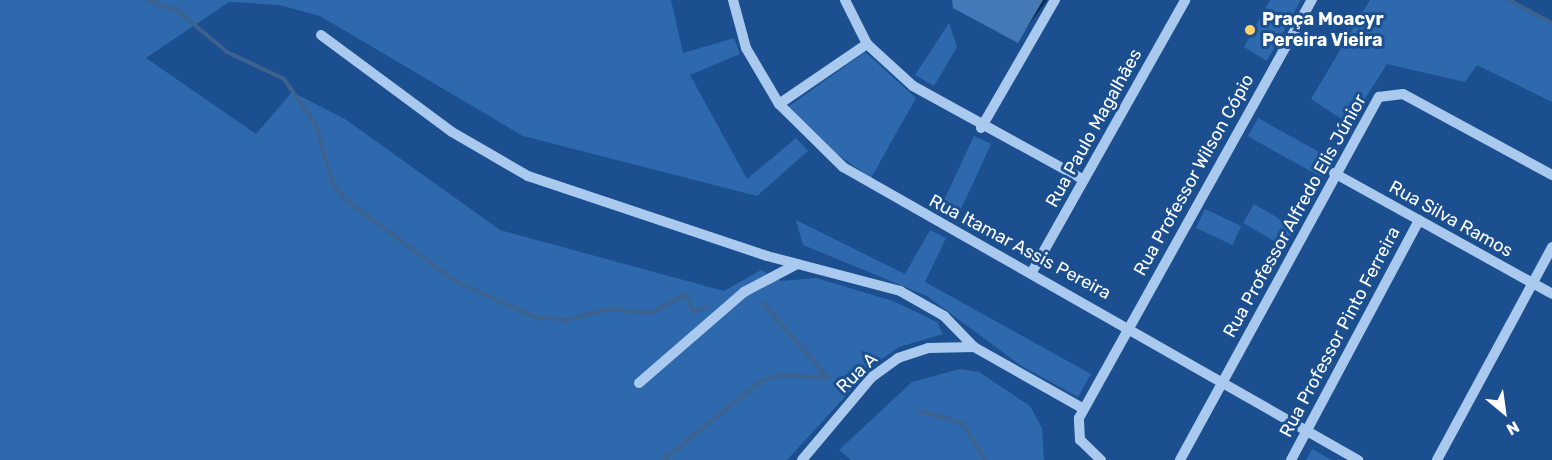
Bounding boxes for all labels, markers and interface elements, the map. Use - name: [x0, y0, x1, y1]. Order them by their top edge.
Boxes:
- place label: Praça Moacyr Pereira Vieira: [1262, 9, 1384, 52]
- marker: Praça Moacyr Pereira Vieira: [1243, 23, 1257, 37]
- street label: Rua Paulo Magalhães: [1041, 45, 1147, 211]
- street label: Rua Professor Wilson Cópio: [1129, 70, 1259, 280]
- street label: Rua Professor Alfredo Elis Júnior: [1219, 90, 1371, 342]
- street label: Rua Silva Ramos: [1385, 176, 1517, 262]
- street label: Rua Itamar Assis Pereira: [925, 190, 1115, 304]
- street label: Rua Professor Pinto Ferreira: [1275, 223, 1405, 441]
- street label: Rua A: [832, 348, 882, 398]
- north arrow: [1474, 382, 1534, 442]
- text: N: [1503, 417, 1523, 439]

